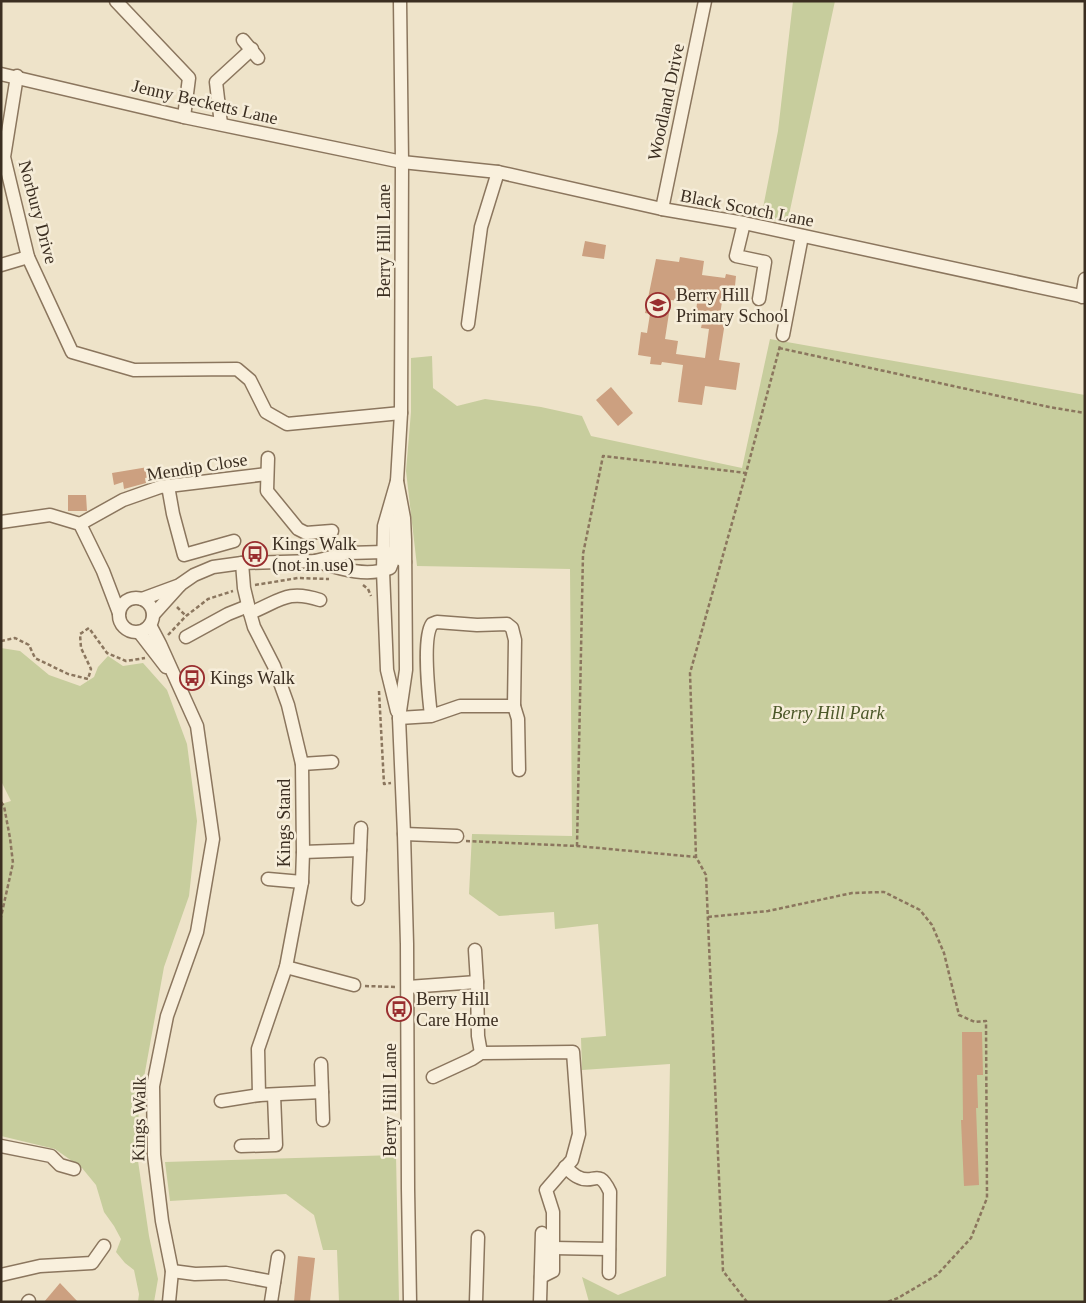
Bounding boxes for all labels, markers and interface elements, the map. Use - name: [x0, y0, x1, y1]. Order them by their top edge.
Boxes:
- street label: Woodland Drive: [644, 42, 688, 162]
- street label: Jenny Becketts Lane: [130, 76, 280, 128]
- street label: Norbury Drive: [15, 158, 61, 266]
- street label: Berry Hill Lane: [374, 184, 394, 298]
- street label: Black Scotch Lane: [678, 185, 816, 231]
- place label: Berry Hill Primary School: [676, 285, 789, 326]
- school or university icon: Berry Hill Primary School: [645, 292, 671, 318]
- street label: Mendip Close: [145, 449, 249, 485]
- place label: Kings Walk (not in use): [272, 534, 357, 576]
- bus stop icon: Kings Walk (not in use): [242, 541, 268, 567]
- bus stop icon: Kings Walk: [179, 665, 205, 691]
- place label: Kings Walk: [210, 668, 295, 688]
- park label: Berry Hill Park: [772, 703, 885, 723]
- street label: Kings Stand: [274, 779, 294, 867]
- place label: Berry Hill Care Home: [416, 989, 498, 1030]
- bus stop icon: Berry Hill Care Home: [386, 996, 412, 1022]
- street label: Berry Hill Lane: [380, 1043, 400, 1157]
- street label: Kings Walk: [128, 1076, 150, 1162]

